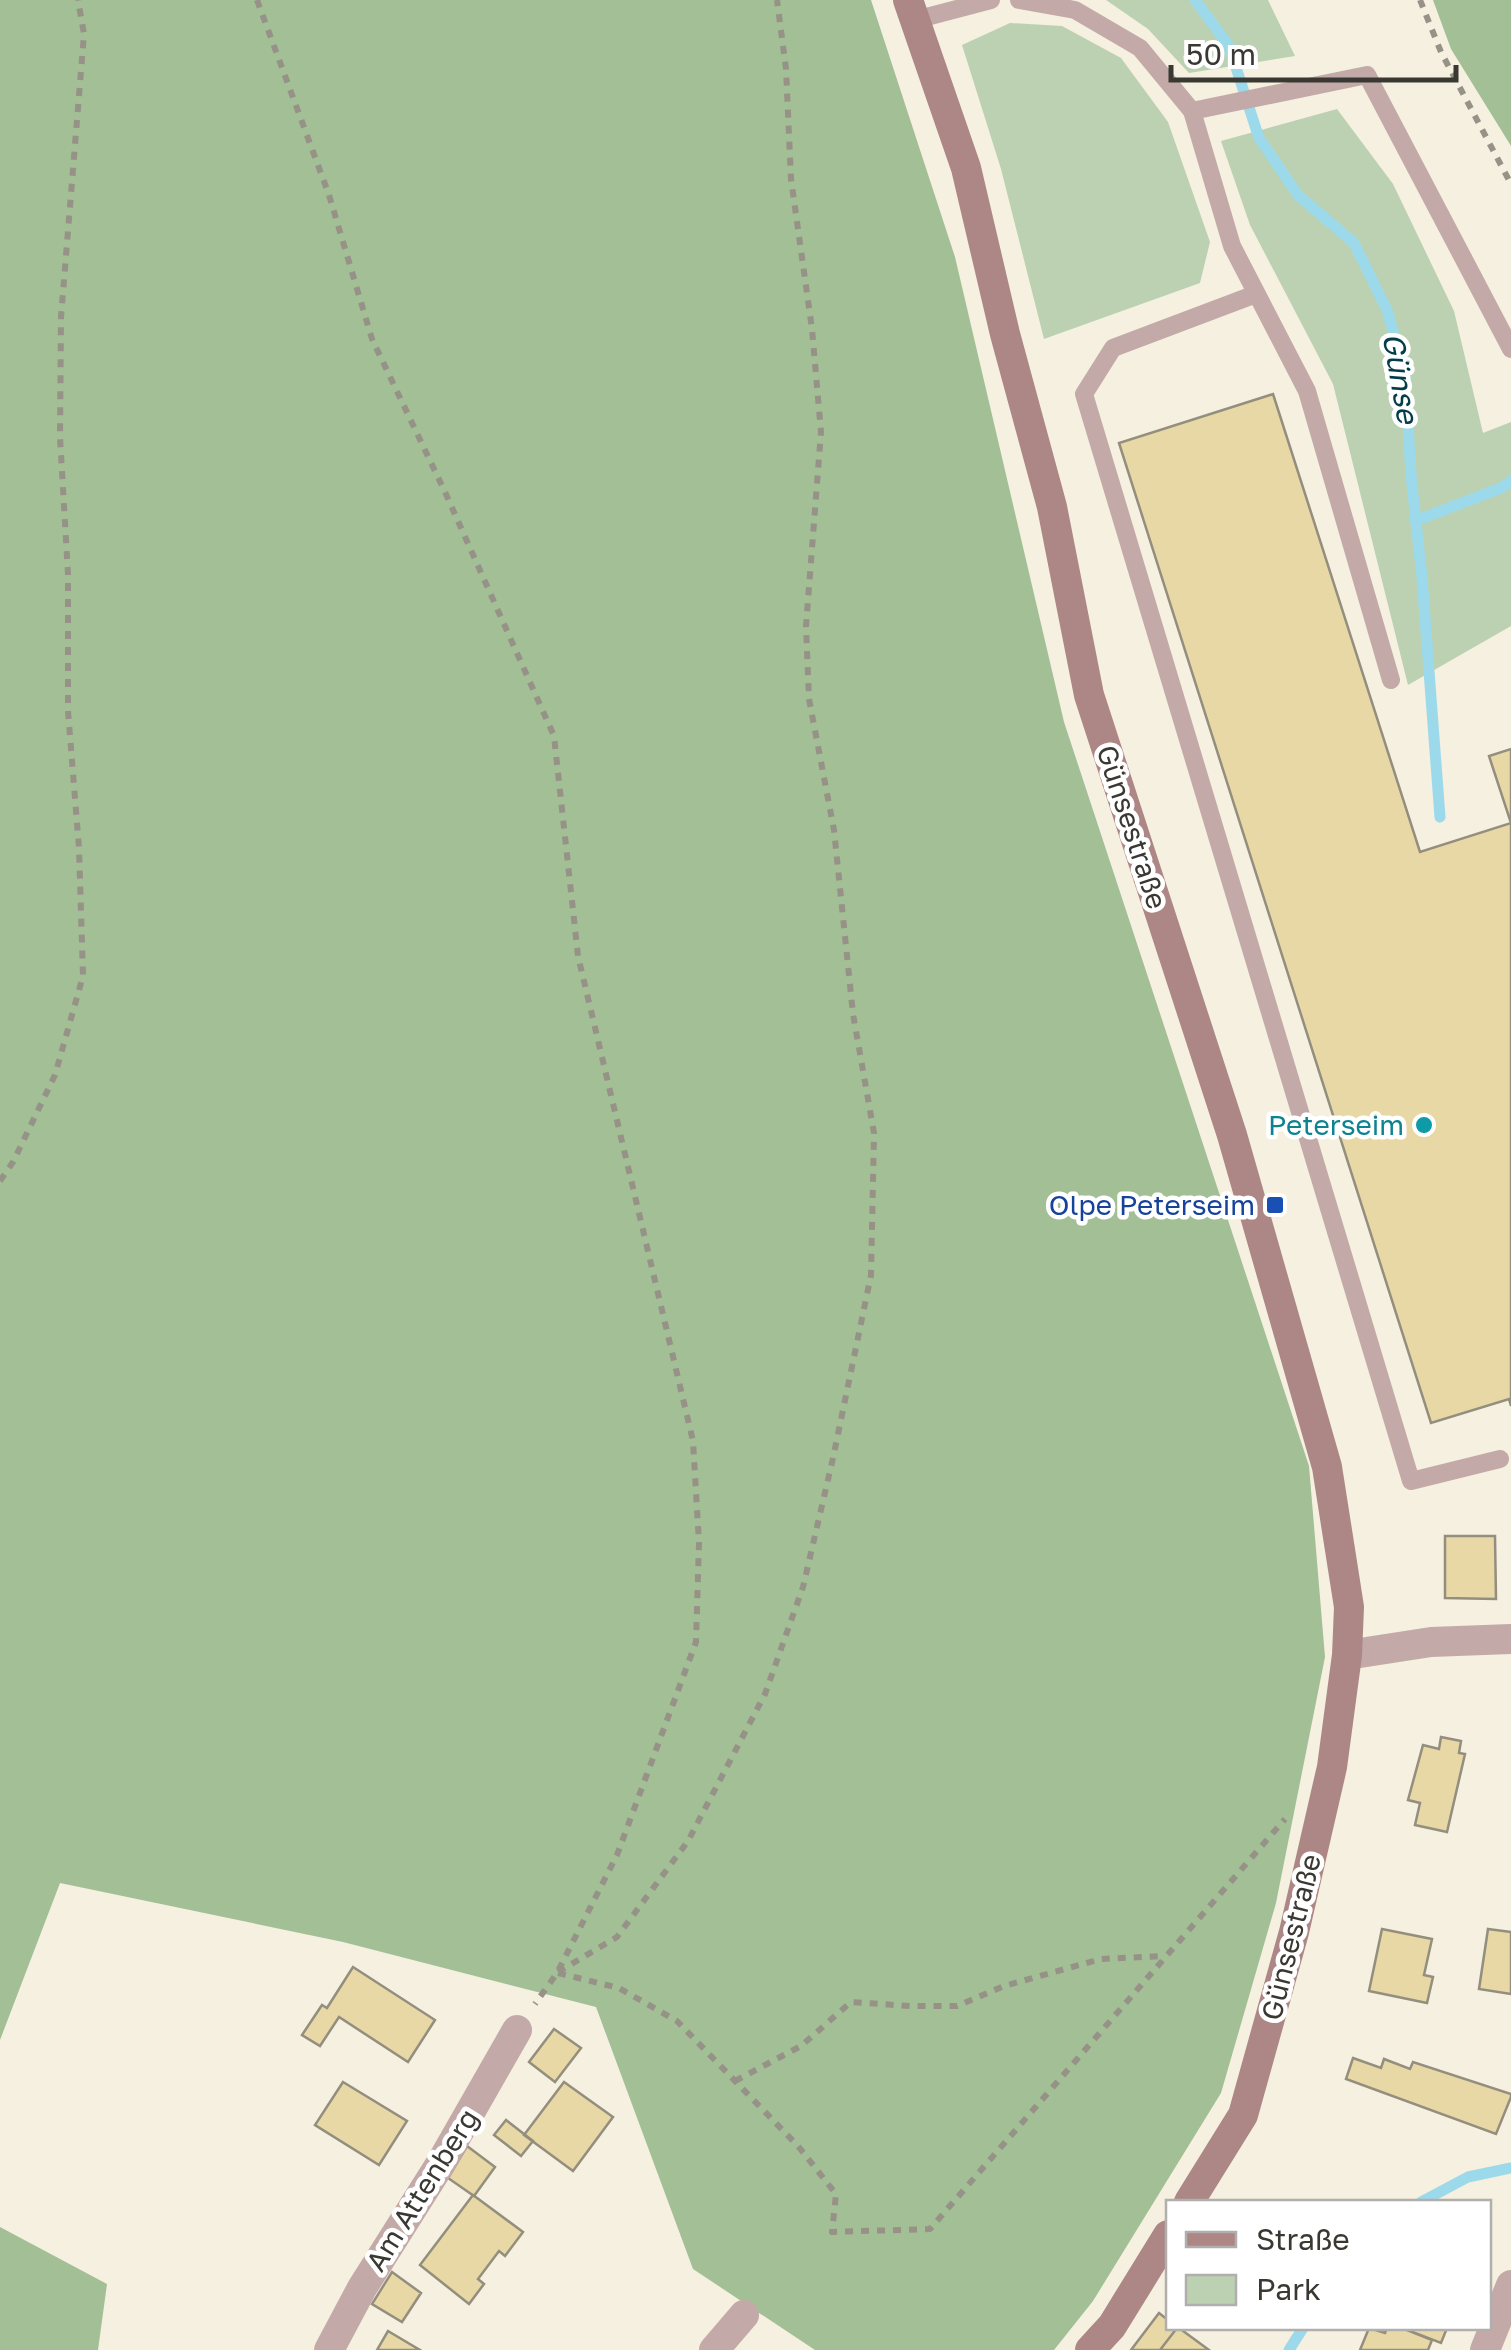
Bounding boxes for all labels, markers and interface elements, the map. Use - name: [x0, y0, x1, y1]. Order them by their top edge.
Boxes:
- scale bar: [1171, 20, 1456, 82]
- text: 50 m: [1186, 36, 1256, 72]
- water label: Günse: [1375, 330, 1427, 428]
- street label: Günsestraße: [1091, 741, 1174, 913]
- place label: Peterseim: [1268, 1108, 1404, 1141]
- marker: Peterseim: [1413, 1114, 1435, 1136]
- place label: Olpe Peterseim: [1049, 1188, 1255, 1221]
- marker: Olpe Peterseim: [1264, 1194, 1286, 1216]
- street label: Günsestraße: [1254, 1850, 1327, 2023]
- street label: Am Attenberg: [359, 2103, 485, 2277]
- legend: [1166, 2200, 1491, 2330]
- text: Straße: [1256, 2221, 1350, 2257]
- text: Park: [1256, 2271, 1321, 2307]

